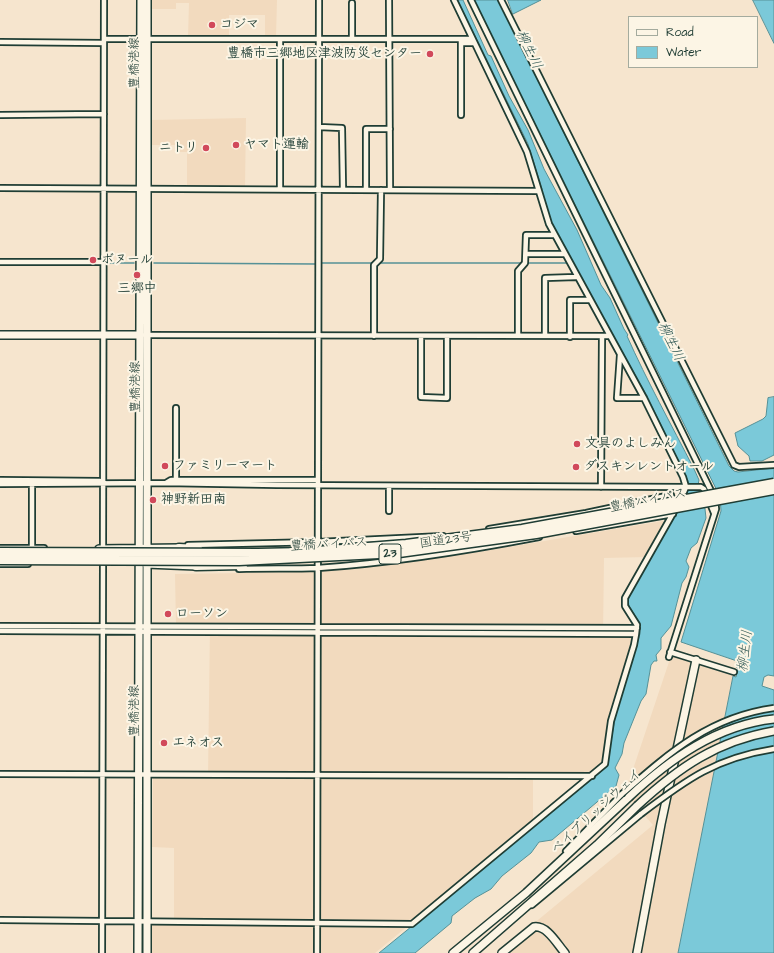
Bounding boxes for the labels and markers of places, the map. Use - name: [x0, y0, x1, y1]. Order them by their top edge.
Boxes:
- place label: コジマ: [220, 17, 259, 33]
- marker: コジマ: [207, 20, 217, 30]
- place label: 豊橋市三郷地区津波防災センター: [227, 46, 422, 62]
- marker: 豊橋市三郷地区津波防災センター: [425, 49, 435, 59]
- place label: ヤマト運輸: [244, 137, 309, 153]
- place label: ニトリ: [159, 140, 198, 156]
- marker: ヤマト運輸: [231, 140, 241, 150]
- marker: ニトリ: [201, 143, 211, 153]
- place label: ボヌール: [101, 252, 153, 268]
- marker: ボヌール: [88, 255, 98, 265]
- marker: 三郷中: [132, 270, 142, 280]
- place label: 三郷中: [118, 281, 156, 297]
- place label: 文具のよしみん: [585, 436, 676, 452]
- marker: 文具のよしみん: [572, 439, 582, 449]
- place label: ファミリーマート: [173, 458, 277, 474]
- place label: ダスキンレントオール: [584, 459, 714, 475]
- marker: ファミリーマート: [160, 461, 170, 471]
- marker: ダスキンレントオール: [571, 462, 581, 472]
- place label: 神野新田南: [161, 492, 226, 508]
- marker: 神野新田南: [148, 495, 158, 505]
- place label: ローソン: [176, 606, 228, 622]
- marker: ローソン: [163, 609, 173, 619]
- place label: エネオス: [172, 735, 224, 751]
- marker: エネオス: [159, 738, 169, 748]

